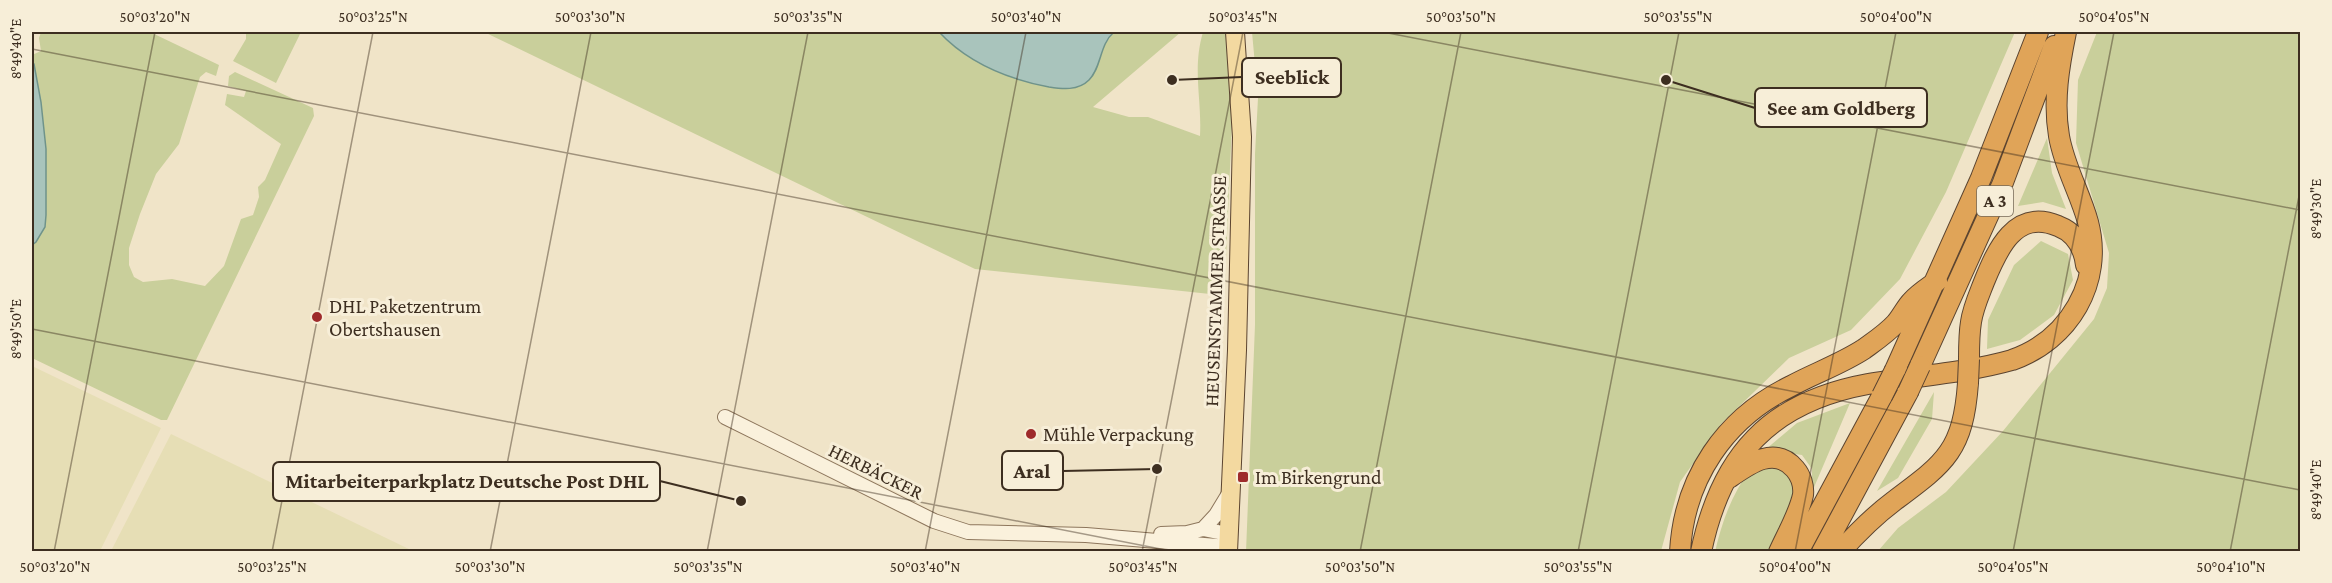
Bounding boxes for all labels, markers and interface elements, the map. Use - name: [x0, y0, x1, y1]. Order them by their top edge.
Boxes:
- text: 50°03'20"N: [120, 9, 191, 25]
- text: 50°03'25"N: [338, 9, 408, 25]
- text: 50°03'30"N: [555, 9, 625, 25]
- text: 50°03'35"N: [773, 9, 843, 25]
- text: 50°03'40"N: [991, 9, 1061, 25]
- text: 50°03'45"N: [1208, 9, 1278, 25]
- text: 50°03'50"N: [1426, 9, 1496, 25]
- text: 50°03'55"N: [1644, 9, 1713, 25]
- text: 50°04'00"N: [1860, 9, 1932, 25]
- text: 50°04'05"N: [2078, 9, 2150, 25]
- text: 8°49'40"E: [8, 19, 24, 79]
- callout: Seeblick: [1242, 58, 1341, 97]
- text: Seeblick: [1255, 65, 1330, 89]
- callout: See am Goldberg: [1755, 88, 1927, 127]
- text: See am Goldberg: [1767, 96, 1915, 120]
- street label: HEUSENSTAMMER STRASSE: [1200, 175, 1230, 407]
- text: 8°49'30"E: [2308, 179, 2324, 239]
- road number: A 3: [1977, 186, 2013, 216]
- place label: DHL Paketzentrum Obertshausen: [329, 295, 481, 340]
- text: 8°49'50"E: [8, 299, 24, 359]
- marker: DHL Paketzentrum Obertshausen: [310, 310, 324, 324]
- place label: Mühle Verpackung: [1043, 423, 1194, 446]
- marker: Mühle Verpackung: [1024, 427, 1038, 441]
- street label: HERBÄCKER: [825, 439, 928, 504]
- callout: Aral: [1002, 451, 1063, 490]
- text: Aral: [1013, 459, 1050, 483]
- text: 8°49'40"E: [2308, 460, 2324, 520]
- callout: Mitarbeiterparkplatz Deutsche Post DHL: [273, 462, 660, 501]
- place label: Im Birkengrund: [1255, 466, 1382, 489]
- text: Mitarbeiterparkplatz Deutsche Post DHL: [285, 469, 649, 493]
- marker: Im Birkengrund: [1236, 470, 1250, 484]
- text: 50°03'20"N: [20, 559, 91, 575]
- text: 50°03'25"N: [237, 559, 307, 575]
- text: 50°03'30"N: [455, 559, 525, 575]
- text: 50°03'35"N: [673, 559, 743, 575]
- text: 50°03'40"N: [890, 559, 960, 575]
- text: 50°03'45"N: [1108, 559, 1178, 575]
- text: 50°03'50"N: [1325, 559, 1395, 575]
- text: 50°03'55"N: [1544, 559, 1613, 575]
- text: 50°04'00"N: [1759, 559, 1831, 575]
- text: 50°04'05"N: [1977, 559, 2049, 575]
- text: 50°04'10"N: [2196, 559, 2266, 575]

